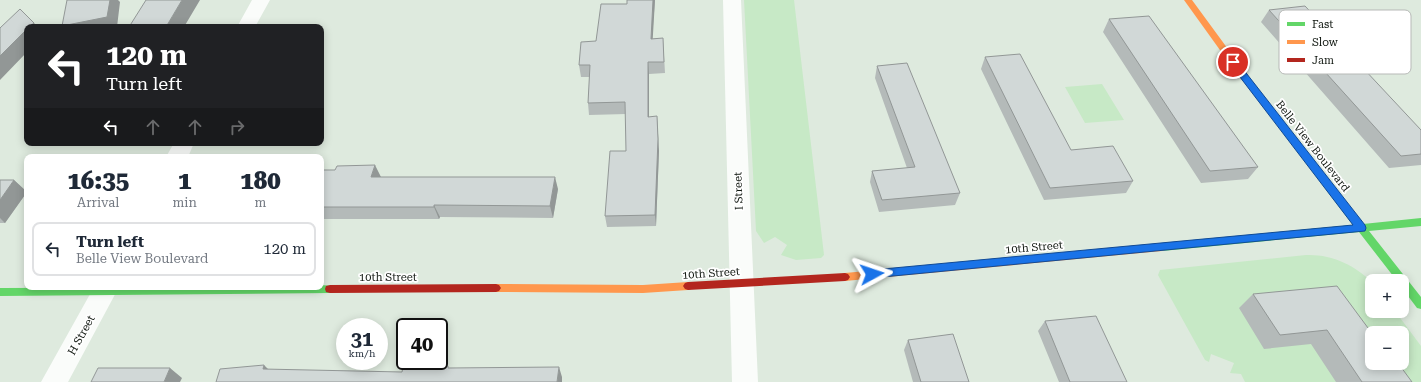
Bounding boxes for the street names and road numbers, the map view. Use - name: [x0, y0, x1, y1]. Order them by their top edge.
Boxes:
- street label: Belle View Boulevard: [1273, 98, 1352, 194]
- street label: I Street: [731, 172, 746, 210]
- street label: 10th Street: [1005, 239, 1063, 256]
- street label: 10th Street: [682, 265, 740, 282]
- street label: 10th Street: [359, 271, 417, 284]
- street label: H Street: [65, 313, 98, 357]

